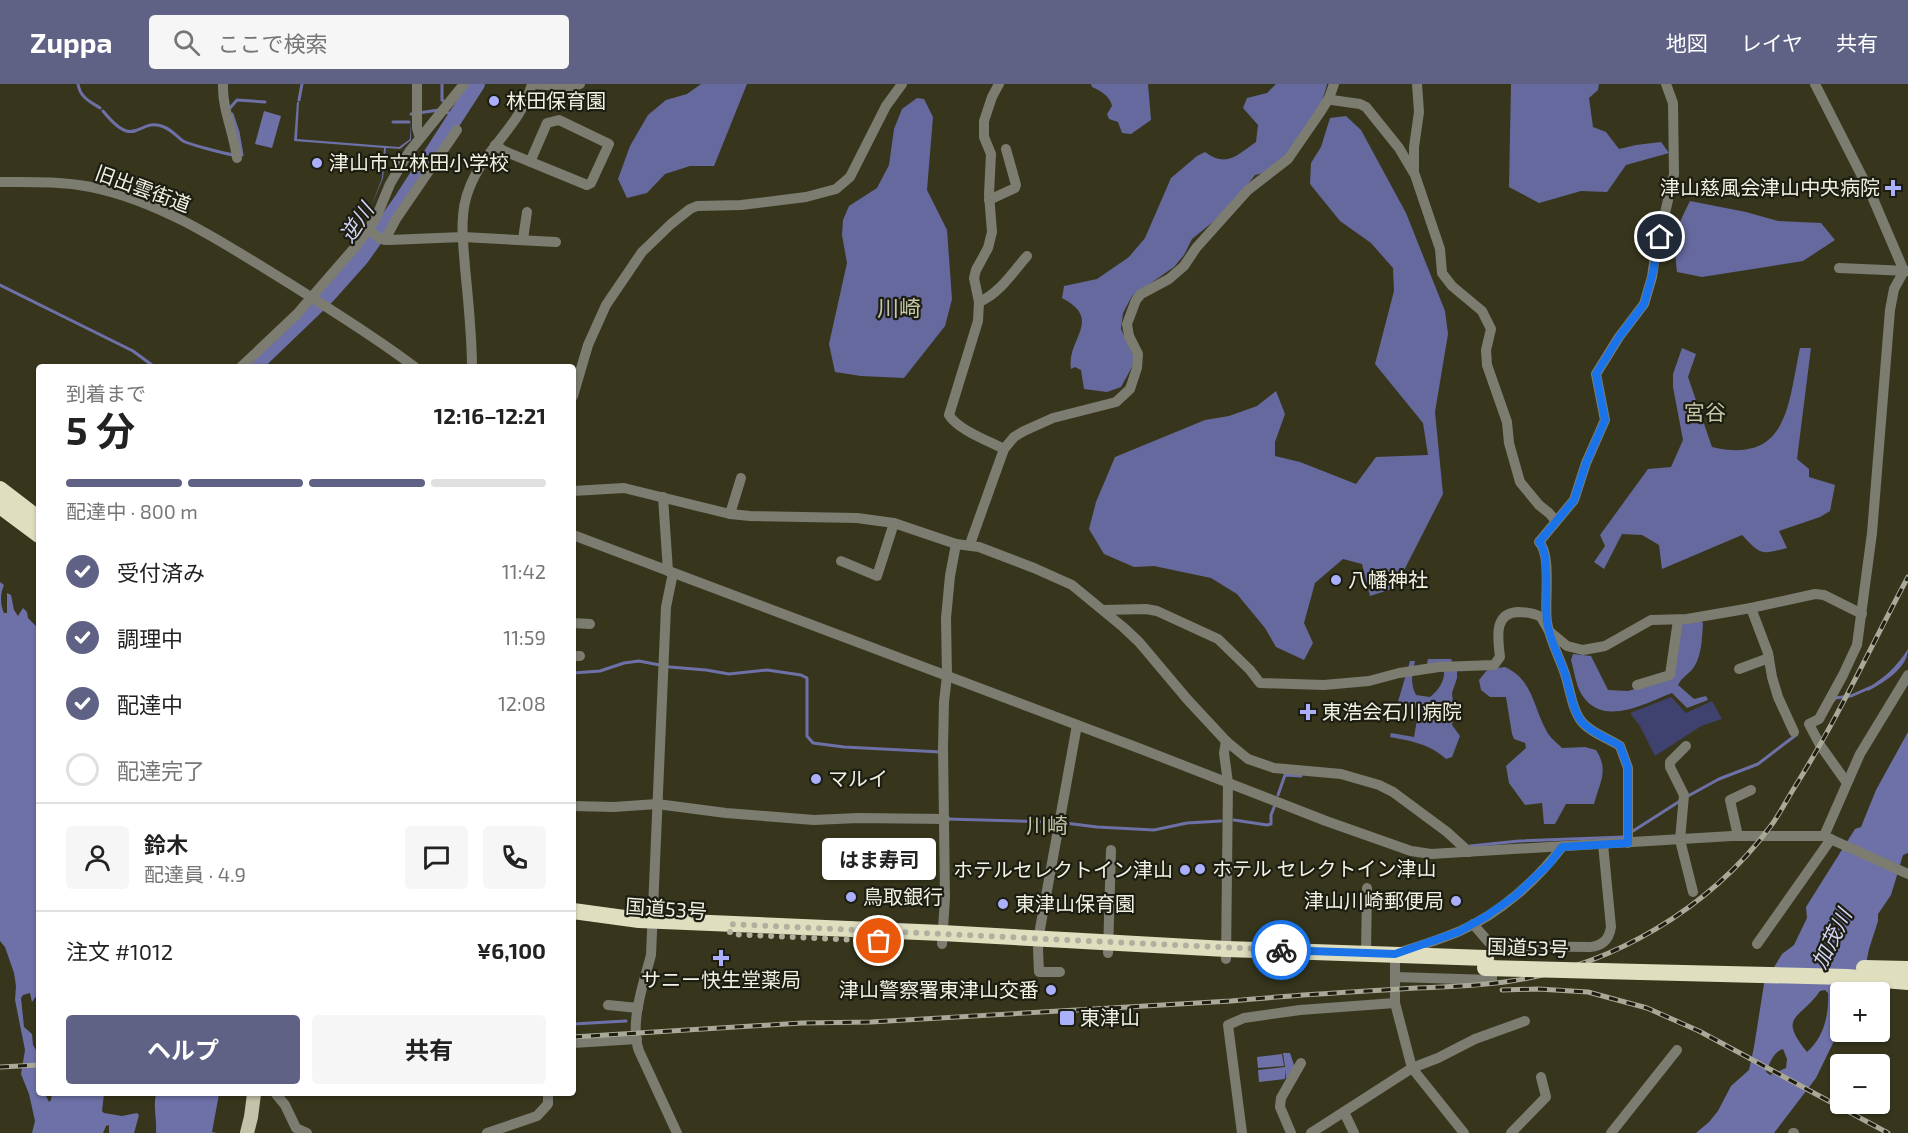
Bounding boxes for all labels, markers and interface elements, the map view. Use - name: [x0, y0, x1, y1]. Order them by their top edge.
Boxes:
- search box: [149, 15, 569, 69]
- text: Zuppa: [30, 25, 113, 59]
- icon: search: [170, 26, 203, 59]
- text: ここで検索: [218, 30, 328, 56]
- text: 地図: [1666, 30, 1708, 55]
- text: レイヤ: [1741, 30, 1803, 55]
- text: 共有: [1836, 30, 1878, 55]
- place label: 林田保育園: [506, 88, 606, 112]
- marker: 林田保育園: [487, 94, 501, 108]
- place label: 津山市立林田小学校: [329, 150, 509, 174]
- marker: 津山市立林田小学校: [310, 156, 324, 170]
- street label: 旧出雲街道: [92, 160, 194, 216]
- place label: 津山慈風会津山中央病院: [1660, 175, 1880, 199]
- marker: 津山慈風会津山中央病院: [1884, 179, 1902, 197]
- water label: 逆川: [334, 196, 379, 247]
- pin: [1634, 211, 1685, 262]
- icon: home: [1643, 220, 1676, 253]
- district label: 川崎: [877, 294, 921, 320]
- text: 到着まで: [66, 381, 146, 405]
- district label: 宮谷: [1684, 399, 1726, 424]
- text: 12:16–12:21: [434, 402, 546, 428]
- text: 5 分: [66, 406, 135, 453]
- text: 配達中 · 800 m: [66, 499, 198, 523]
- icon: check: [66, 555, 99, 588]
- text: 受付済み: [117, 559, 205, 585]
- text: 11:42: [502, 559, 546, 583]
- place label: 八幡神社: [1348, 567, 1428, 591]
- marker: 八幡神社: [1329, 573, 1343, 587]
- icon: check: [66, 621, 99, 654]
- text: 調理中: [117, 625, 183, 651]
- text: 11:59: [503, 625, 546, 649]
- icon: check: [66, 687, 99, 720]
- text: 配達中: [117, 691, 183, 717]
- text: 12:08: [498, 691, 546, 715]
- place label: 東浩会石川病院: [1322, 699, 1462, 723]
- marker: 東浩会石川病院: [1299, 703, 1317, 721]
- text: 配達完了: [117, 757, 205, 783]
- place label: マルイ: [828, 766, 888, 790]
- marker: マルイ: [809, 772, 823, 786]
- district label: 川崎: [1026, 812, 1068, 837]
- button: person: [66, 826, 129, 889]
- button: chat: [405, 826, 468, 889]
- button: phone: [483, 826, 546, 889]
- text: 鈴木: [144, 831, 188, 857]
- callout: はま寿司: [822, 839, 936, 881]
- text: はま寿司: [839, 847, 919, 871]
- place label: ホテル セレクトイン津山: [1212, 856, 1436, 880]
- place label: ホテルセレクトイン津山: [953, 857, 1173, 881]
- text: 配達員 · 4.9: [144, 862, 246, 886]
- marker: ホテル セレクトイン津山: [1193, 862, 1207, 876]
- marker: ホテルセレクトイン津山: [1178, 863, 1192, 877]
- place label: 鳥取銀行: [863, 884, 943, 908]
- place label: 津山川崎郵便局: [1304, 888, 1444, 912]
- marker: 鳥取銀行: [844, 890, 858, 904]
- place label: 東津山保育園: [1015, 891, 1135, 915]
- street label: 国道53号: [624, 893, 708, 923]
- marker: 津山川崎郵便局: [1449, 894, 1463, 908]
- marker: 東津山保育園: [996, 897, 1010, 911]
- water label: 加茂川: [1806, 903, 1857, 972]
- pin: [853, 915, 904, 966]
- courier: [1251, 920, 1311, 980]
- icon: bag: [862, 924, 895, 957]
- icon: bike: [1265, 934, 1298, 967]
- street label: 国道53号: [1487, 934, 1569, 960]
- text: ¥6,100: [477, 937, 546, 963]
- text: 注文 #1012: [66, 938, 173, 964]
- marker: サニー快生堂薬局: [714, 951, 728, 965]
- place label: サニー快生堂薬局: [641, 967, 801, 991]
- place label: 津山警察署東津山交番: [839, 977, 1039, 1001]
- map controls: [1830, 982, 1890, 1114]
- button: +: [1830, 982, 1890, 1042]
- marker: 津山警察署東津山交番: [1044, 983, 1058, 997]
- place label: 東津山: [1080, 1005, 1140, 1029]
- marker: 東津山: [1058, 1009, 1076, 1027]
- button: ヘルプ: [66, 1015, 300, 1084]
- button: 共有: [312, 1015, 546, 1084]
- button: −: [1830, 1054, 1890, 1114]

